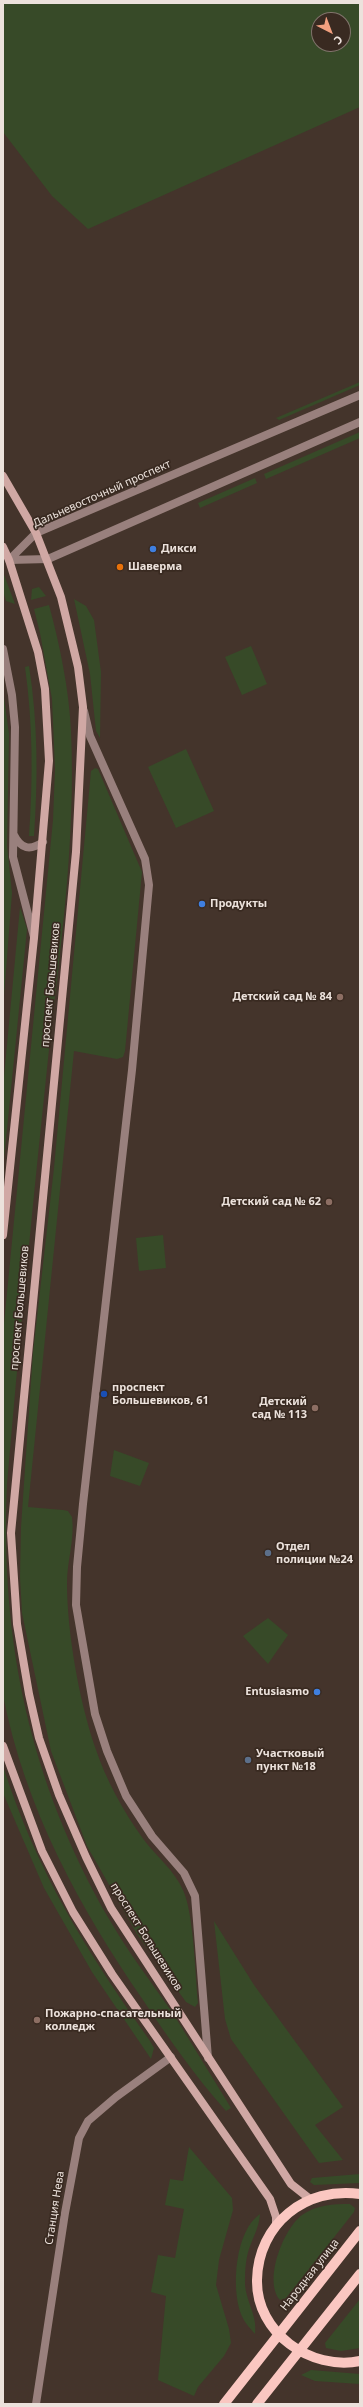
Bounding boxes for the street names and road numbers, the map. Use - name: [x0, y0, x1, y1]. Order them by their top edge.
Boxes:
- street label: Дальневосточный проспект: [31, 458, 173, 530]
- street label: проспект Большевиков: [39, 922, 63, 1048]
- street label: проспект Большевиков: [8, 1245, 32, 1371]
- street label: проспект Большевиков: [107, 1881, 185, 1993]
- street label: Станция Нева: [43, 2170, 67, 2246]
- street label: Народная улица: [278, 2237, 342, 2313]

